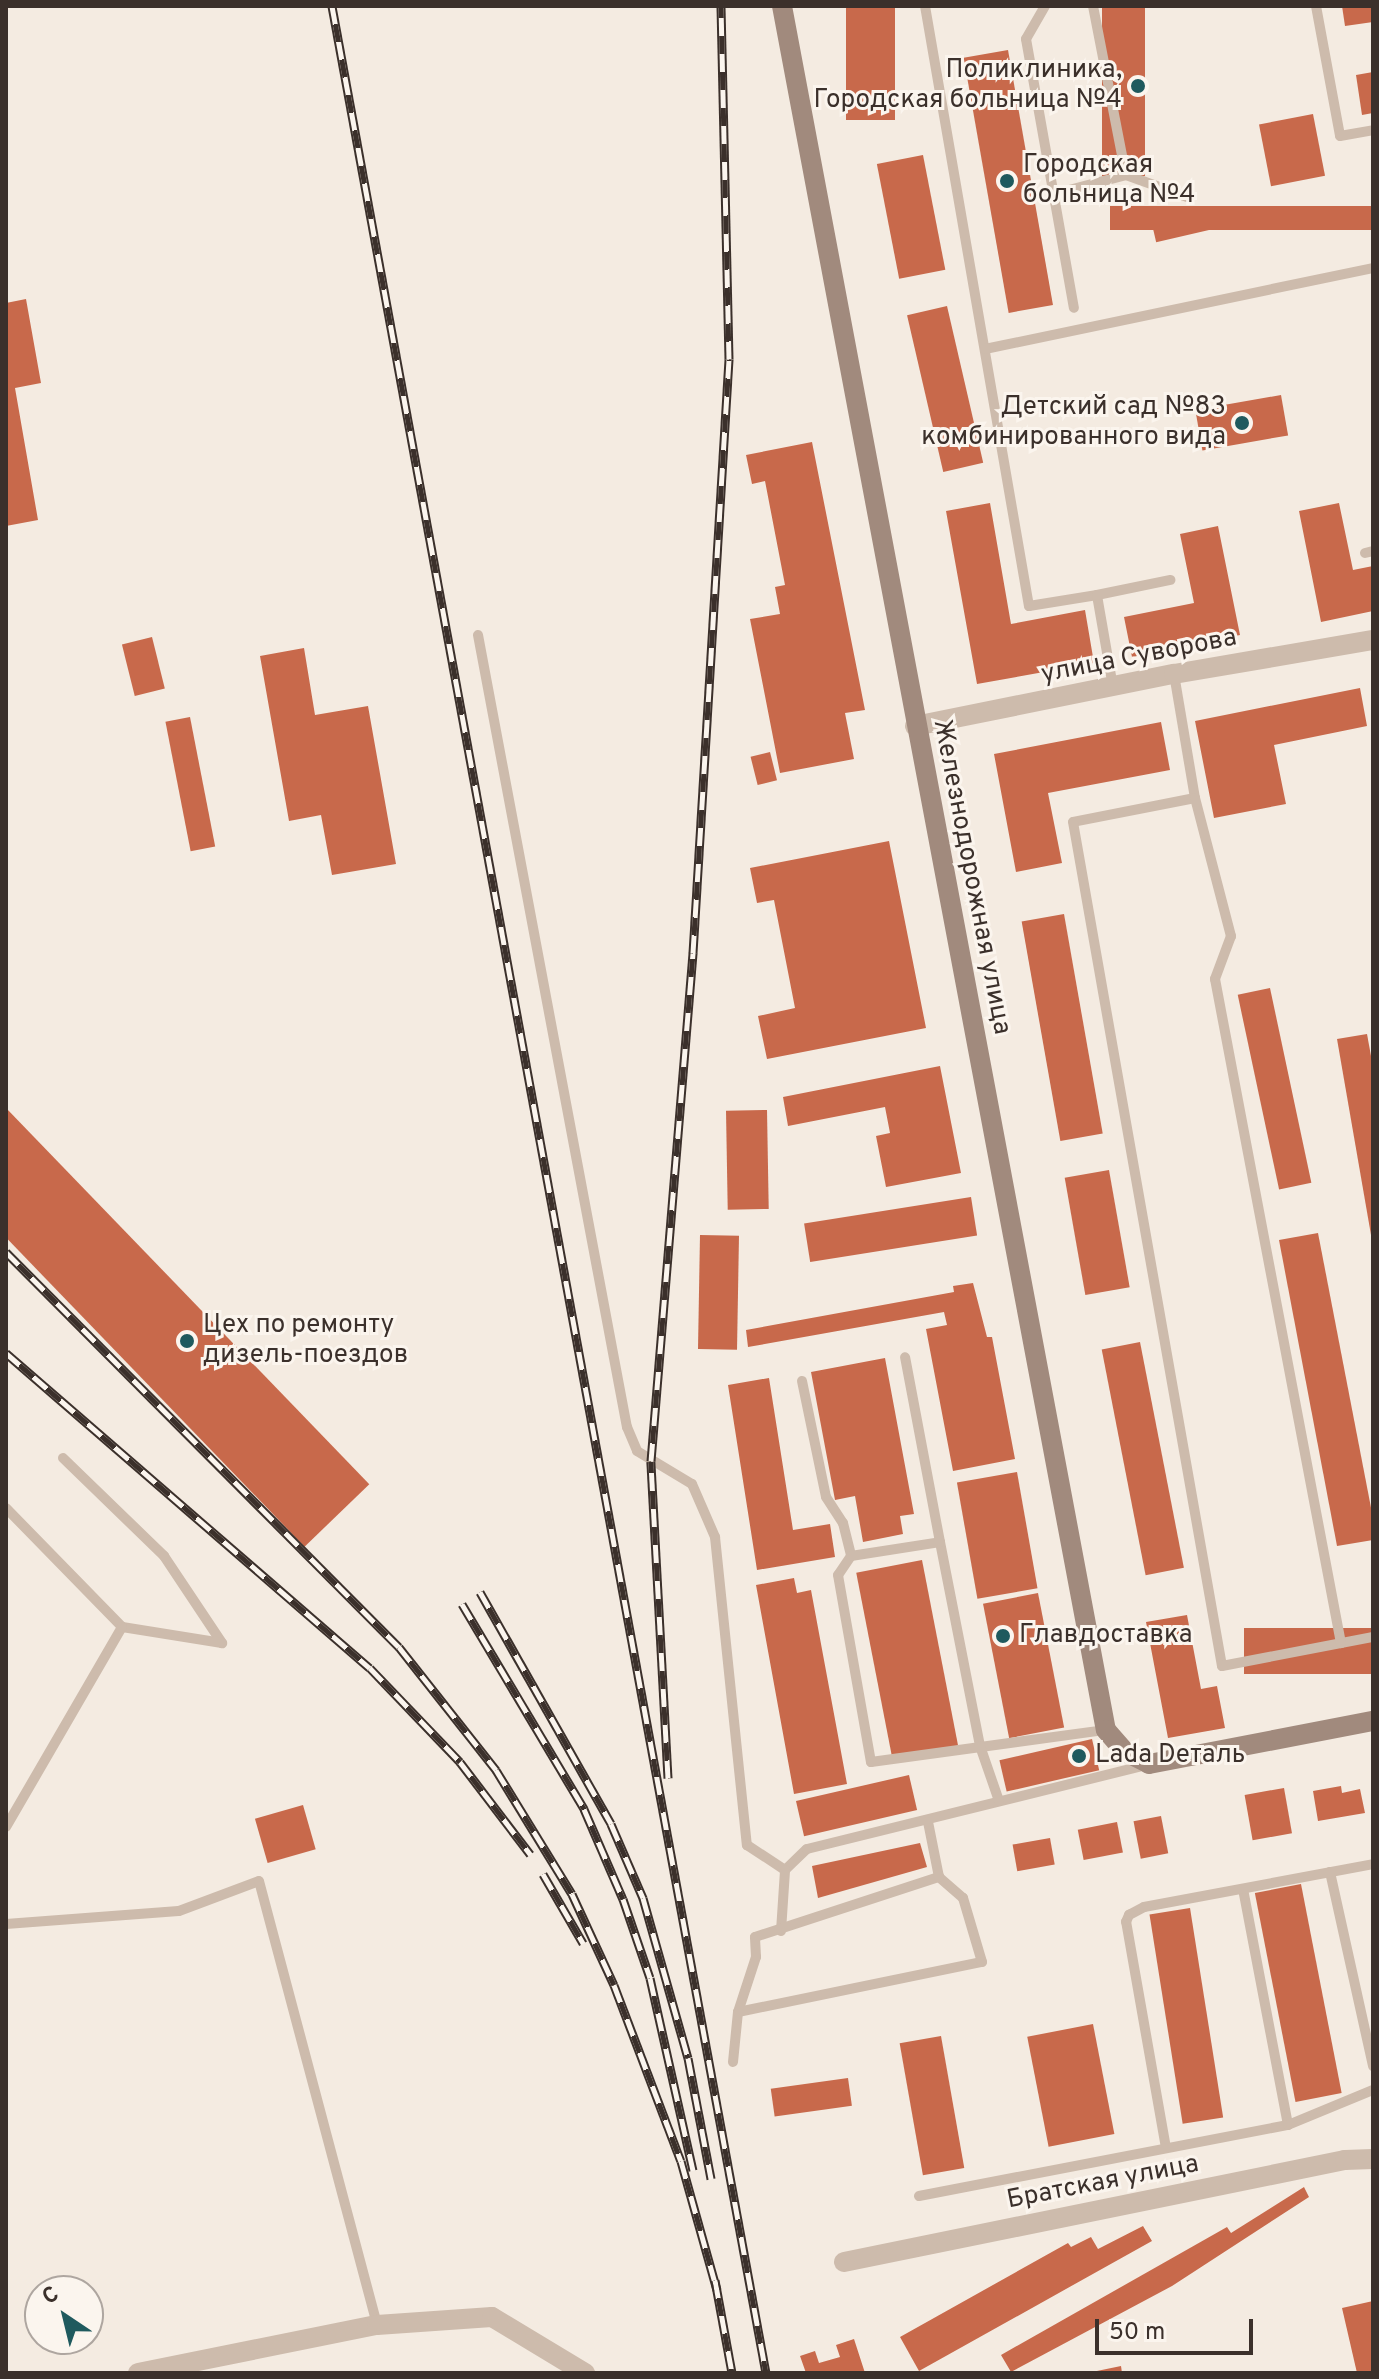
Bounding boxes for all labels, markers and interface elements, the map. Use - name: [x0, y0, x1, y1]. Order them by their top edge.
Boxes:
- place label: Поликлиника, Городская больница №4: [813, 55, 1122, 116]
- marker: Поликлиника, Городская больница №4: [1129, 77, 1147, 95]
- place label: Городская больница №4: [1023, 150, 1195, 212]
- marker: Городская больница №4: [998, 172, 1016, 190]
- place label: Детский сад №83 комбинированного вида: [921, 392, 1226, 454]
- marker: Детский сад №83 комбинированного вида: [1233, 414, 1251, 432]
- street label: улица Суворова: [1039, 623, 1239, 691]
- street label: Железнодорожная улица: [925, 717, 1017, 1037]
- place label: Цех по ремонту дизель-поездов: [203, 1310, 408, 1372]
- marker: Цех по ремонту дизель-поездов: [178, 1332, 196, 1350]
- place label: Главдоставка: [1019, 1620, 1192, 1652]
- marker: Главдоставка: [994, 1627, 1012, 1645]
- place label: Lada Dеталь: [1095, 1740, 1245, 1772]
- marker: Lada Dеталь: [1070, 1747, 1088, 1765]
- street label: Братская улица: [1004, 2149, 1202, 2217]
- north arrow: [24, 2275, 104, 2355]
- text: С: [38, 2281, 65, 2312]
- scale bar: [1099, 2303, 1257, 2353]
- text: 50 m: [1109, 2318, 1165, 2348]

